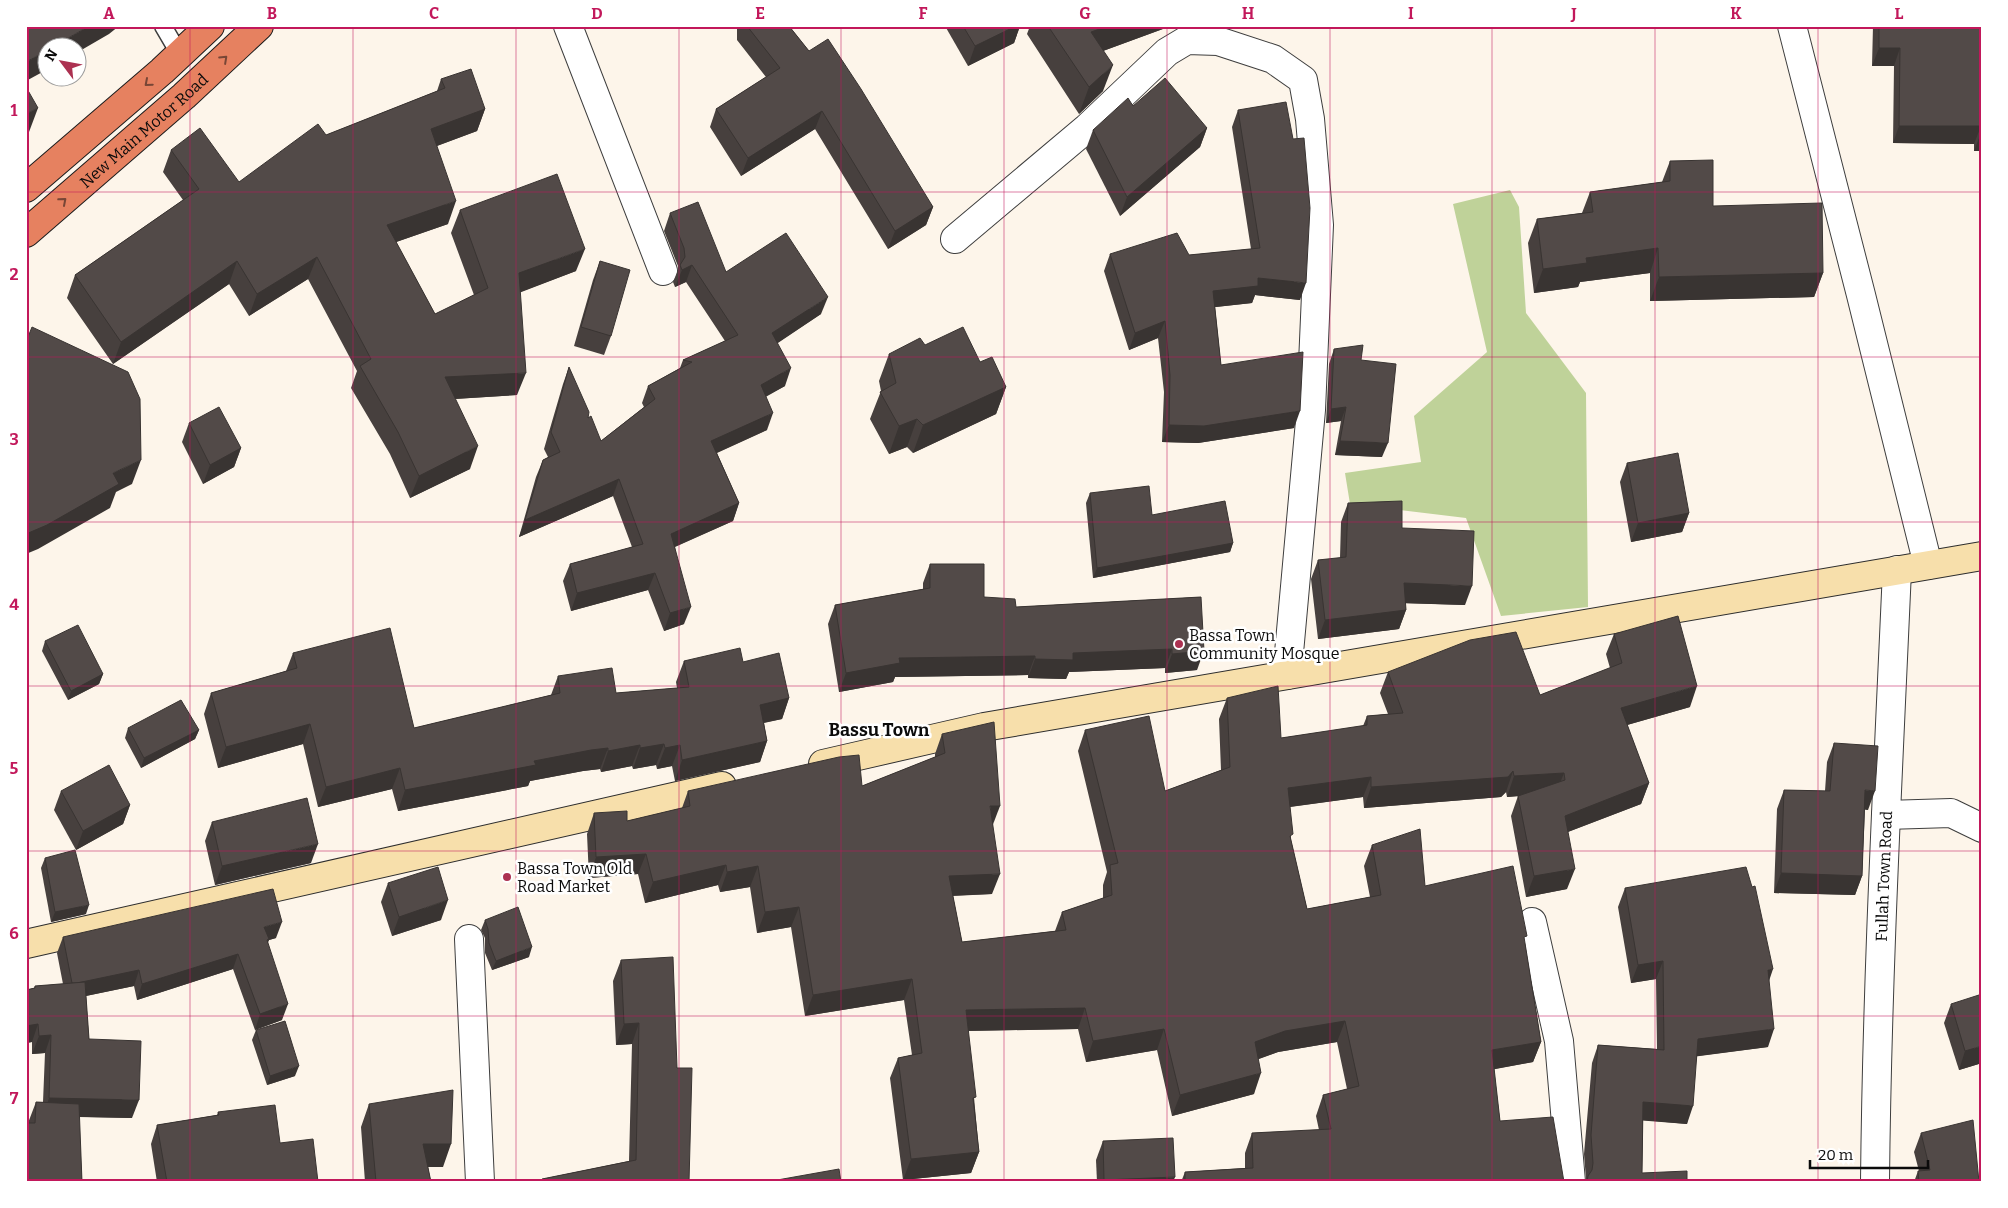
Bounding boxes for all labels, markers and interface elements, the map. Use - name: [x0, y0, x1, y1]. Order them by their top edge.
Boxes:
- text: A: [103, 4, 115, 23]
- text: B: [267, 4, 277, 23]
- text: C: [429, 4, 439, 23]
- text: D: [591, 4, 603, 23]
- text: E: [755, 4, 765, 23]
- text: F: [919, 4, 928, 23]
- text: G: [1079, 4, 1091, 23]
- text: H: [1242, 4, 1255, 23]
- text: I: [1408, 4, 1414, 23]
- text: J: [1570, 4, 1577, 23]
- text: K: [1730, 4, 1742, 23]
- text: L: [1895, 4, 1904, 23]
- north arrow: [38, 38, 88, 88]
- text: N: [41, 46, 62, 64]
- one-way arrow: [218, 56, 227, 65]
- street label: New Main Motor Road: [76, 69, 212, 192]
- one-way arrow: [145, 77, 154, 85]
- text: 1: [11, 101, 18, 120]
- one-way arrow: [57, 198, 66, 207]
- text: 2: [9, 265, 19, 284]
- text: 3: [9, 430, 19, 449]
- text: 4: [9, 595, 19, 614]
- place label: Bassa Town Community Mosque: [1189, 626, 1339, 663]
- marker: Bassa Town Community Mosque: [1173, 638, 1185, 650]
- district label: Bassu Town: [829, 719, 930, 741]
- text: 5: [10, 759, 19, 778]
- street label: Fullah Town Road: [1871, 810, 1896, 942]
- place label: Bassa Town Old Road Market: [517, 859, 633, 896]
- marker: Bassa Town Old Road Market: [501, 871, 513, 883]
- text: 6: [9, 924, 19, 943]
- text: 7: [10, 1089, 19, 1108]
- scale bar: [1810, 1138, 1928, 1170]
- text: 20 m: [1818, 1146, 1854, 1164]

